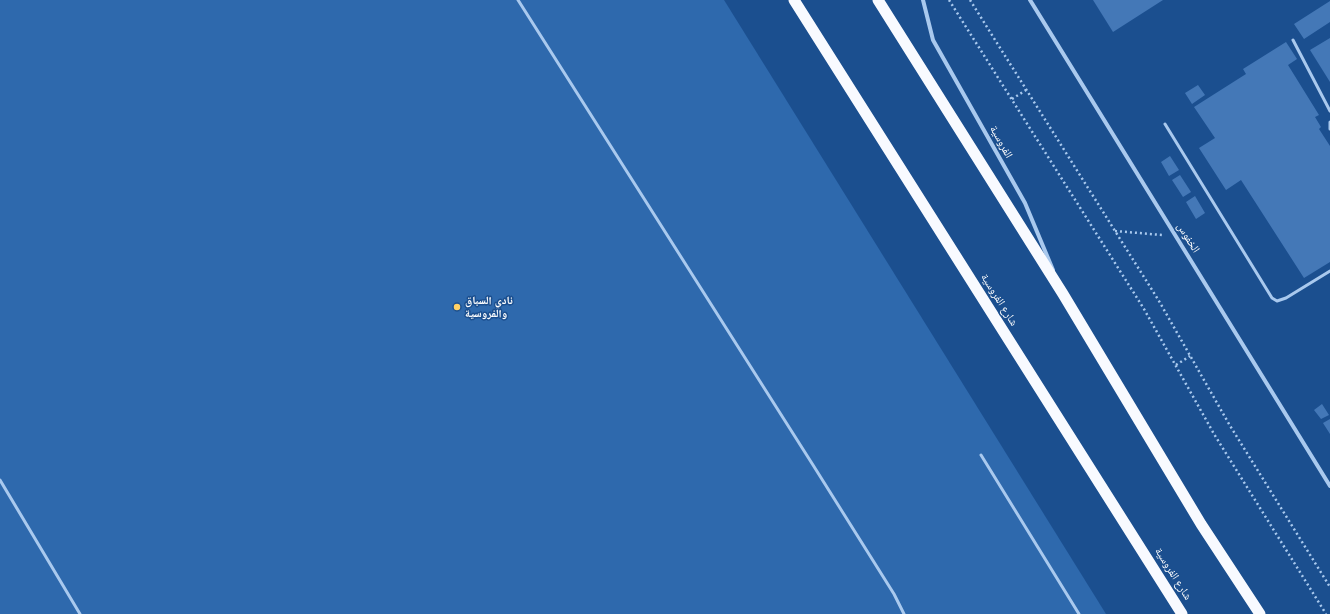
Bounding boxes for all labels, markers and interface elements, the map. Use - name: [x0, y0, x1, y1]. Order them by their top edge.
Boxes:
- street label: الفروسية: [987, 124, 1015, 160]
- street label: الخفوس: [1174, 221, 1202, 255]
- street label: شارع الفروسية: [978, 272, 1020, 328]
- place label: نادي السباق والفروسية: [465, 294, 513, 320]
- marker: نادي السباق والفروسية: [452, 302, 462, 312]
- street label: شارع الفروسية: [1152, 546, 1194, 602]

